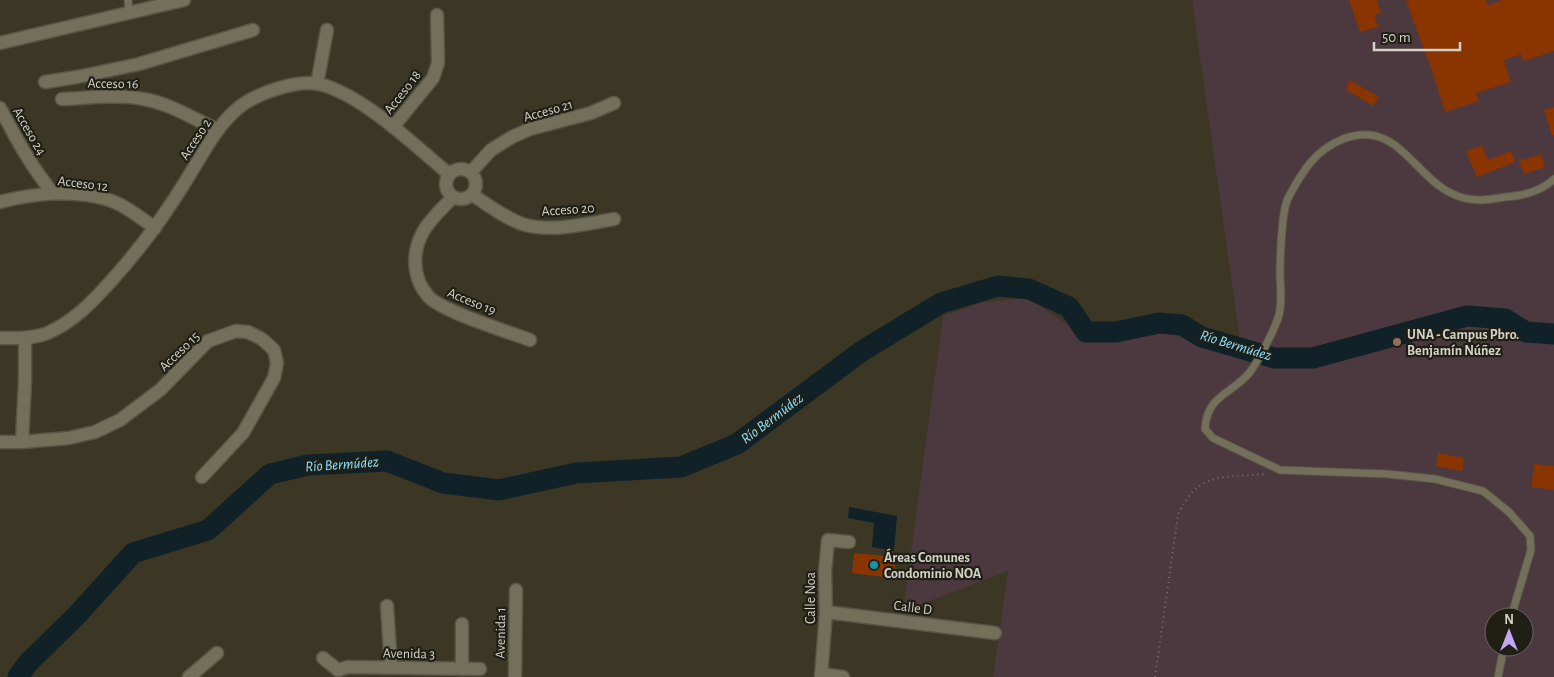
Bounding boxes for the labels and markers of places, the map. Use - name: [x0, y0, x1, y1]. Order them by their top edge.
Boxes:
- place label: UNA - Campus Pbro. Benjamín Núñez: [1407, 328, 1519, 358]
- marker: UNA - Campus Pbro. Benjamín Núñez: [1391, 336, 1403, 348]
- place label: Áreas Comunes Condominio NOA: [884, 548, 982, 581]
- marker: Áreas Comunes Condominio NOA: [868, 559, 880, 571]

